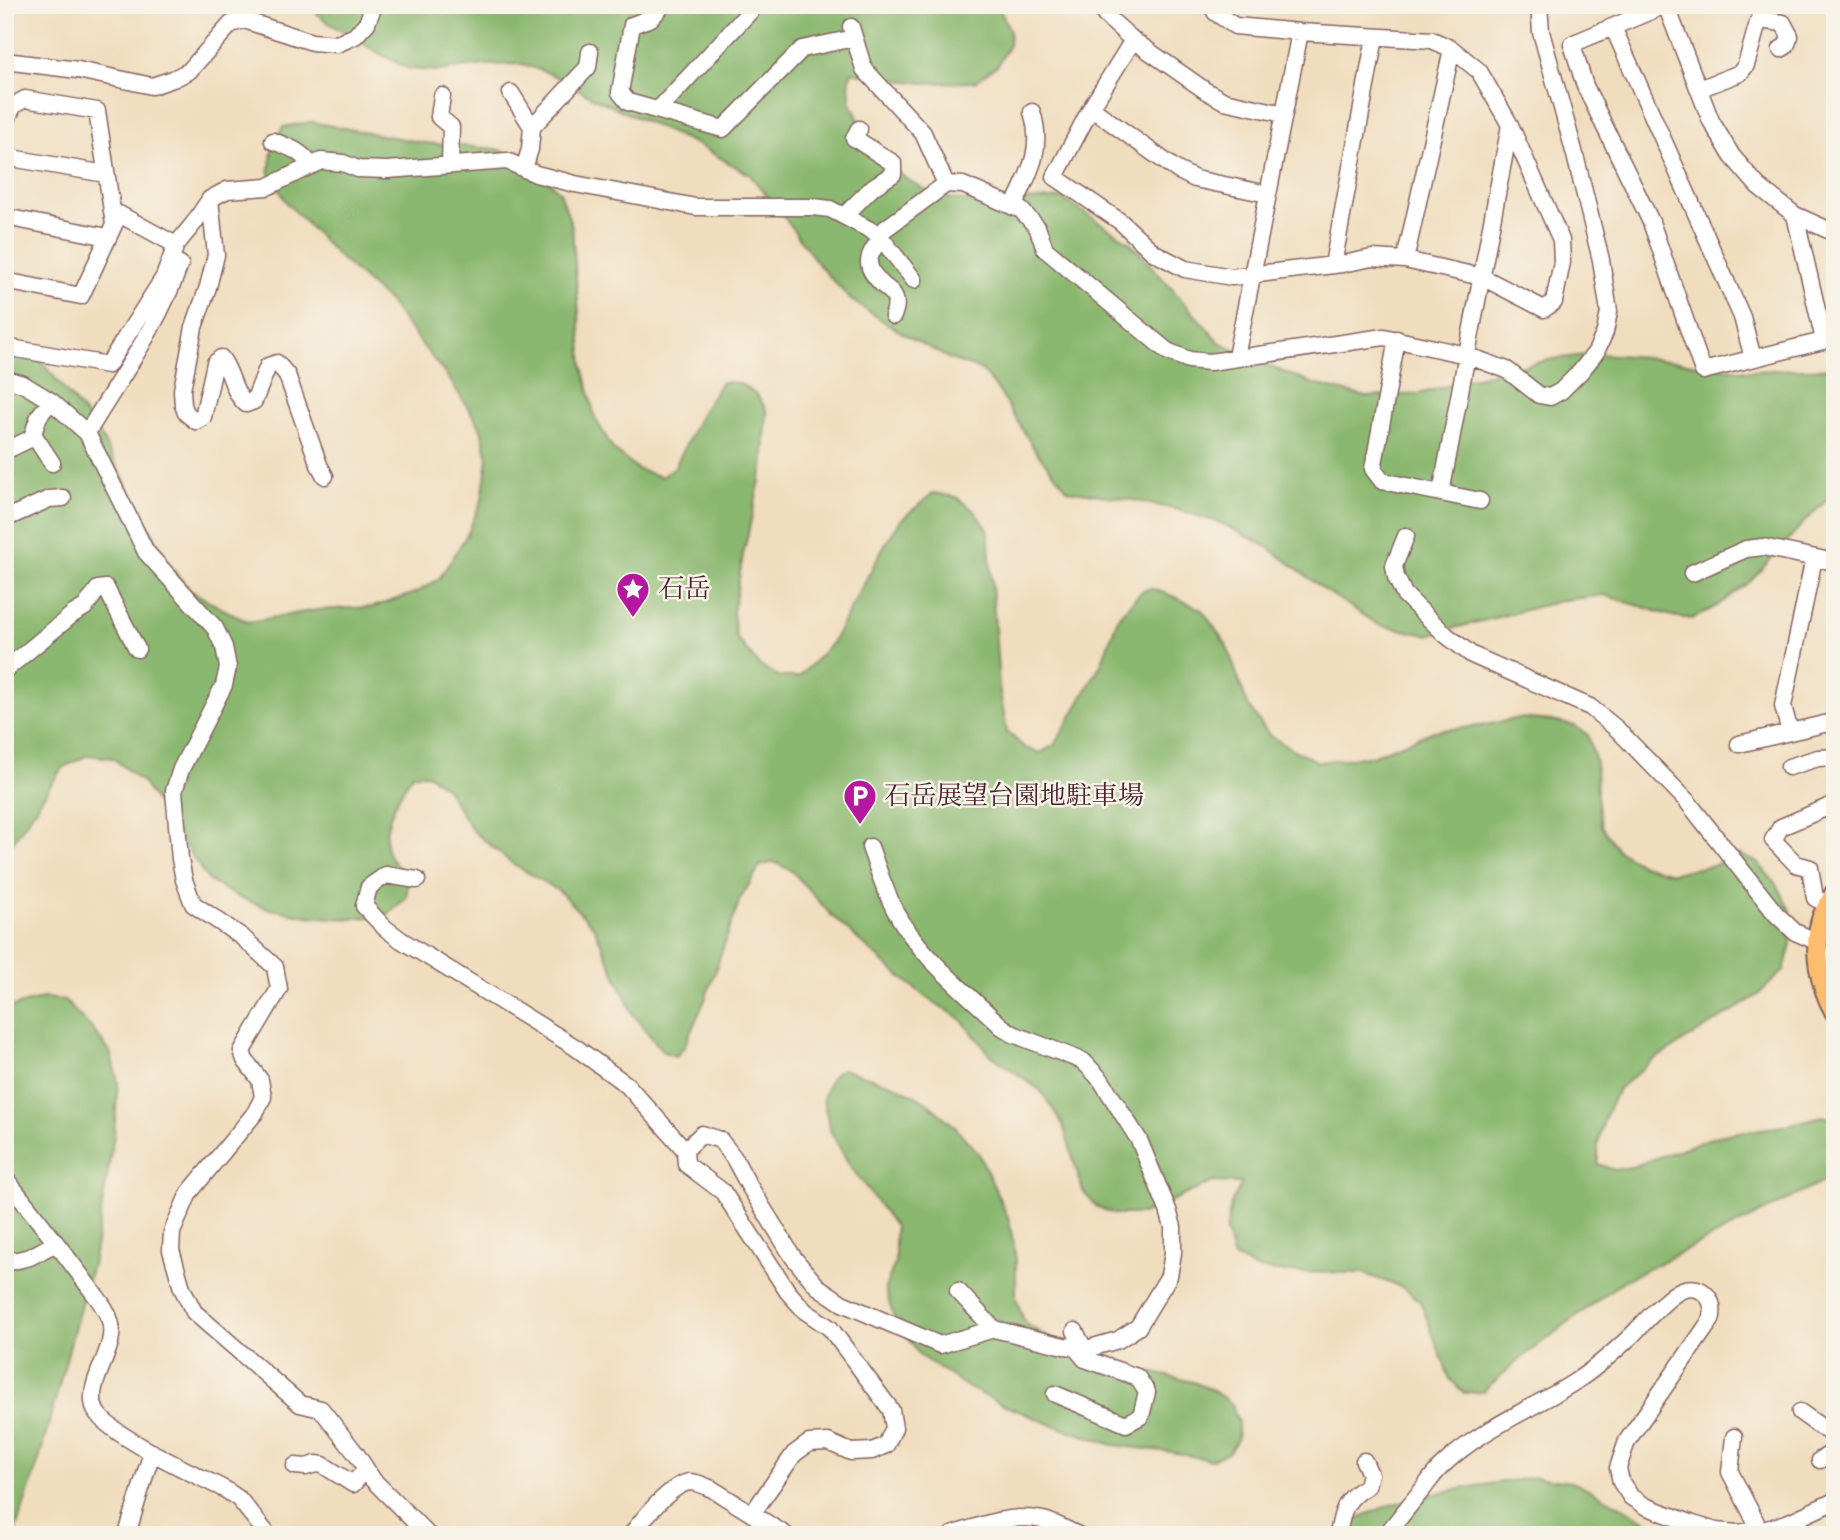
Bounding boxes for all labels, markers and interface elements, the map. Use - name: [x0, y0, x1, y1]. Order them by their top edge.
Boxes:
- place icon: 石岳: [614, 570, 652, 619]
- place label: 石岳: [658, 573, 710, 605]
- parking icon: 石岳展望台園地駐車場: [841, 777, 879, 826]
- place label: 石岳展望台園地駐車場: [884, 780, 1144, 812]

